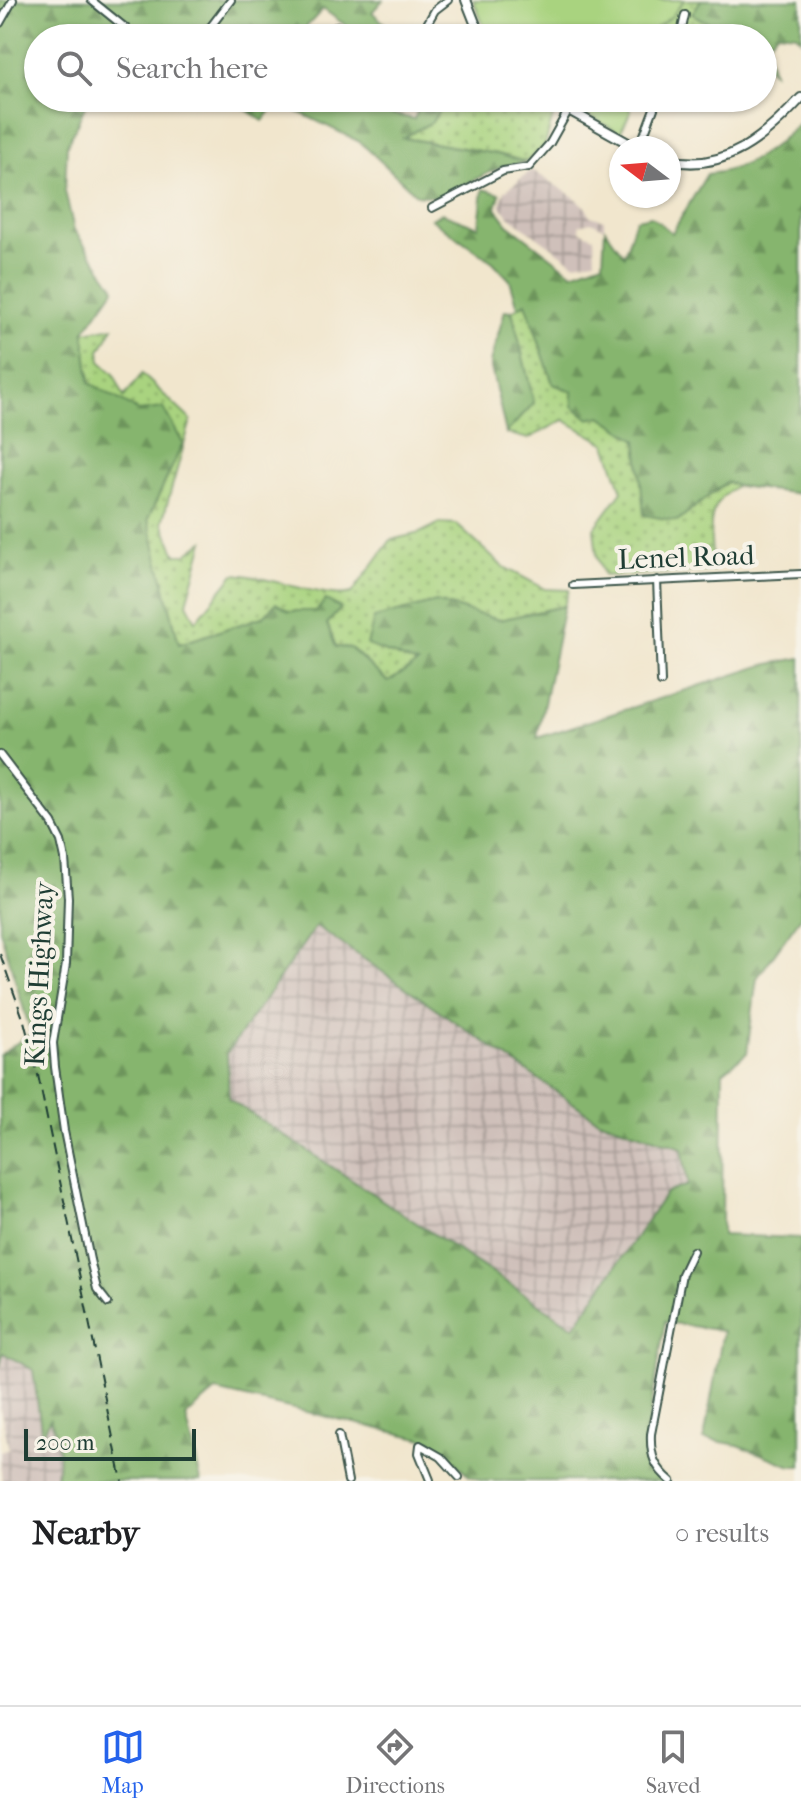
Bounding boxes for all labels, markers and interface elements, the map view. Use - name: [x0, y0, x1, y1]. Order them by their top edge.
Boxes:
- search box: [24, 24, 777, 112]
- icon: search: [52, 46, 96, 90]
- text: Search here: [116, 51, 268, 86]
- north arrow: [609, 136, 681, 208]
- street label: Lenel Road: [617, 538, 756, 576]
- street label: Kings Highway: [18, 880, 60, 1067]
- scale bar: [24, 1425, 196, 1461]
- text: 200 m: [36, 1430, 95, 1456]
- text: Nearby: [32, 1513, 139, 1553]
- text: 0 results: [675, 1518, 769, 1549]
- tab: Map: [101, 1725, 145, 1799]
- tab: Directions: [346, 1725, 445, 1799]
- tab: Saved: [646, 1725, 700, 1799]

